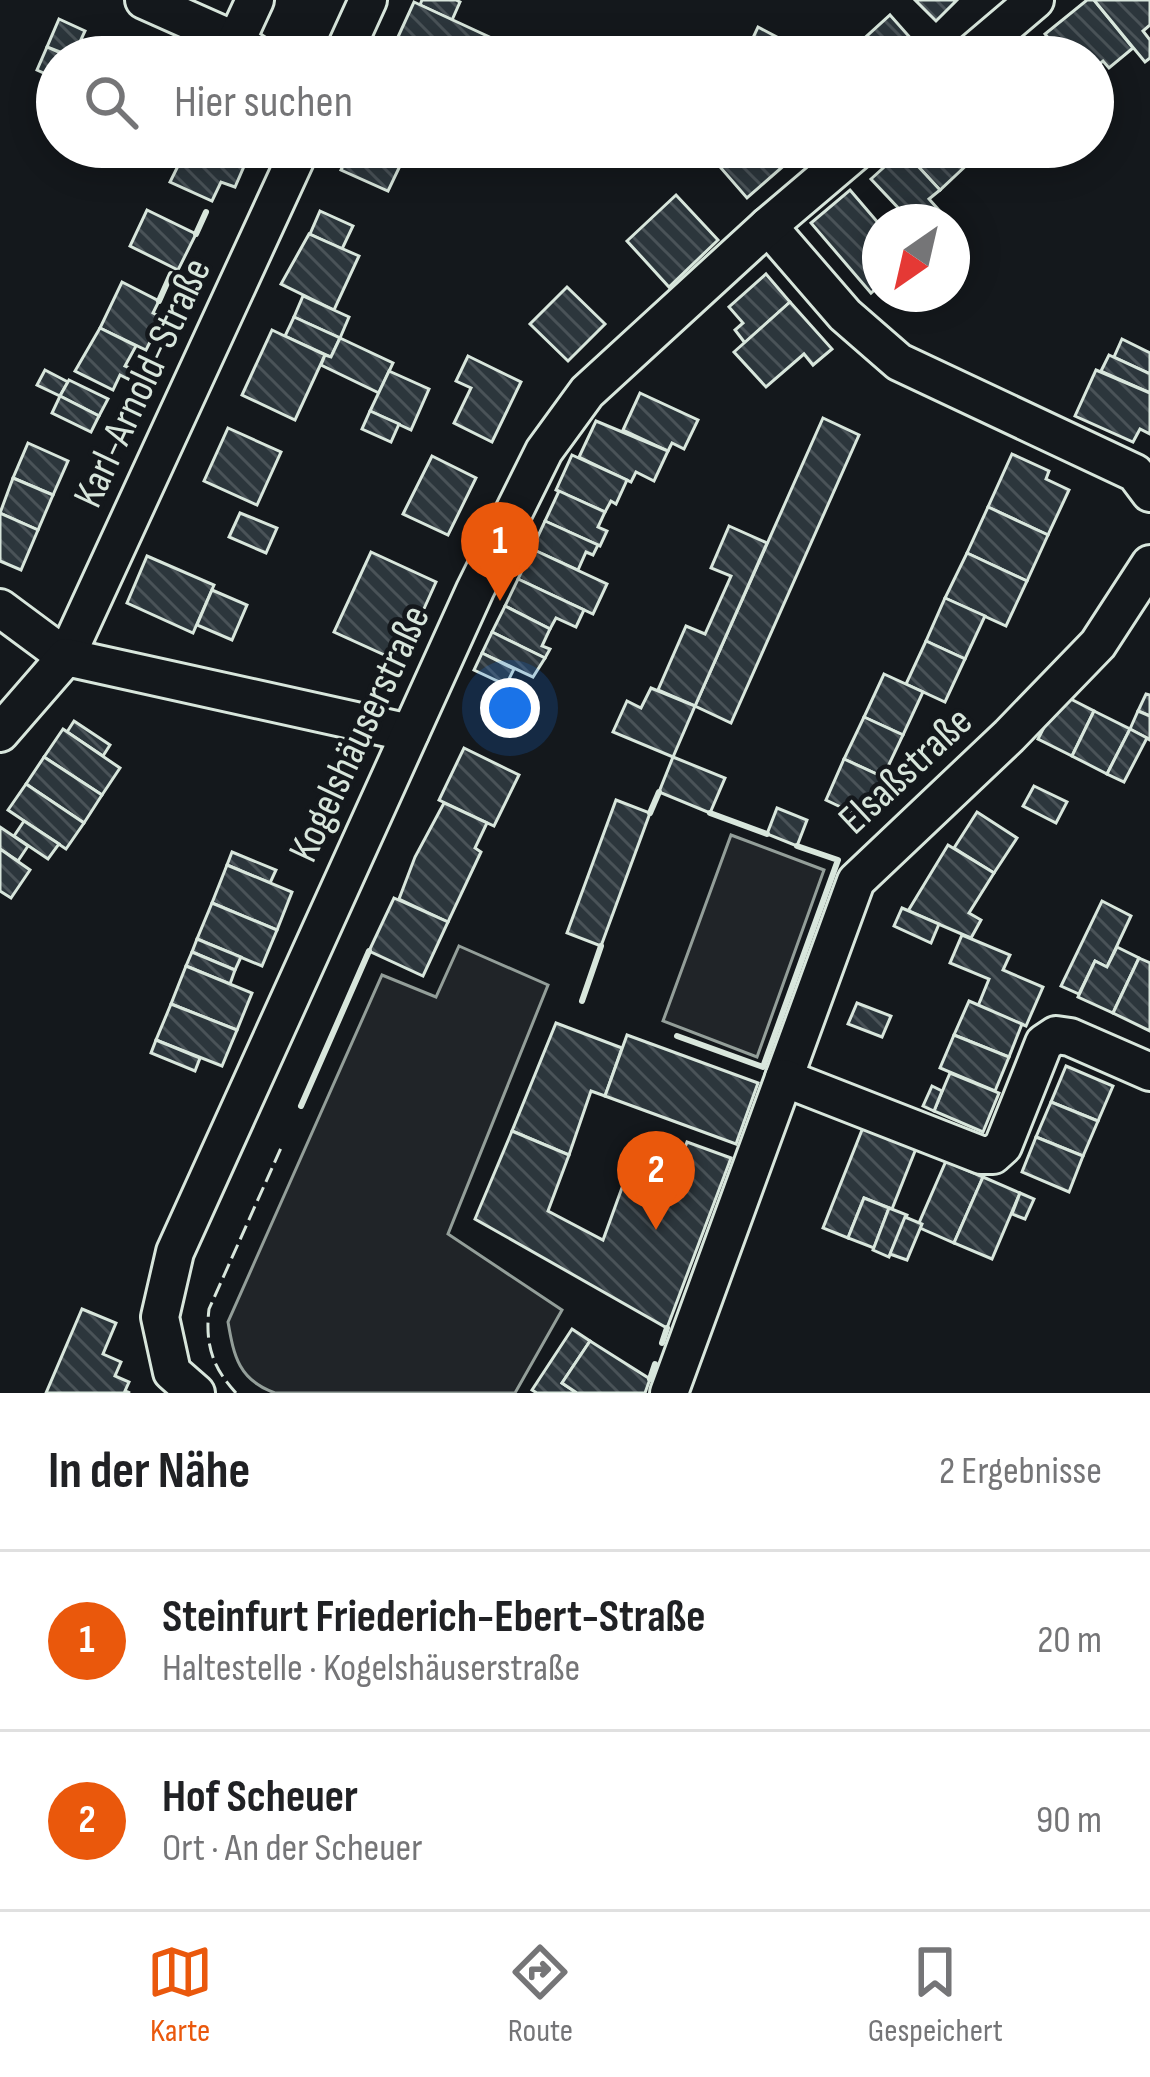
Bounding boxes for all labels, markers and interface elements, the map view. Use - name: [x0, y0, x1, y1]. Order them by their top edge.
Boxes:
- search box: [36, 36, 1114, 168]
- icon: search: [78, 69, 144, 135]
- text: Hier suchen: [174, 75, 353, 130]
- north arrow: [862, 204, 970, 312]
- street label: Karl-Arnold-Straße: [63, 250, 223, 516]
- pin: 1: [461, 502, 539, 601]
- street label: Kogelshäuserstraße: [278, 598, 442, 870]
- your location: [480, 678, 540, 738]
- street label: Elsaßstraße: [829, 696, 983, 846]
- pin: 2: [617, 1131, 695, 1230]
- text: In der Nähe: [48, 1441, 250, 1502]
- text: 2 Ergebnisse: [939, 1448, 1102, 1495]
- text: Steinfurt Friederich-Ebert-Straße: [162, 1590, 705, 1645]
- text: 1: [79, 1617, 95, 1664]
- text: 20 m: [1037, 1617, 1102, 1664]
- text: Haltestelle · Kogelshäuserstraße: [162, 1645, 580, 1692]
- text: Hof Scheuer: [162, 1770, 358, 1825]
- text: 2: [78, 1797, 96, 1844]
- text: 90 m: [1036, 1797, 1102, 1844]
- text: Ort · An der Scheuer: [162, 1825, 422, 1872]
- tab: Karte: [147, 1939, 213, 2051]
- tab: Route: [507, 1939, 573, 2051]
- tab: Gespeichert: [868, 1939, 1003, 2051]

